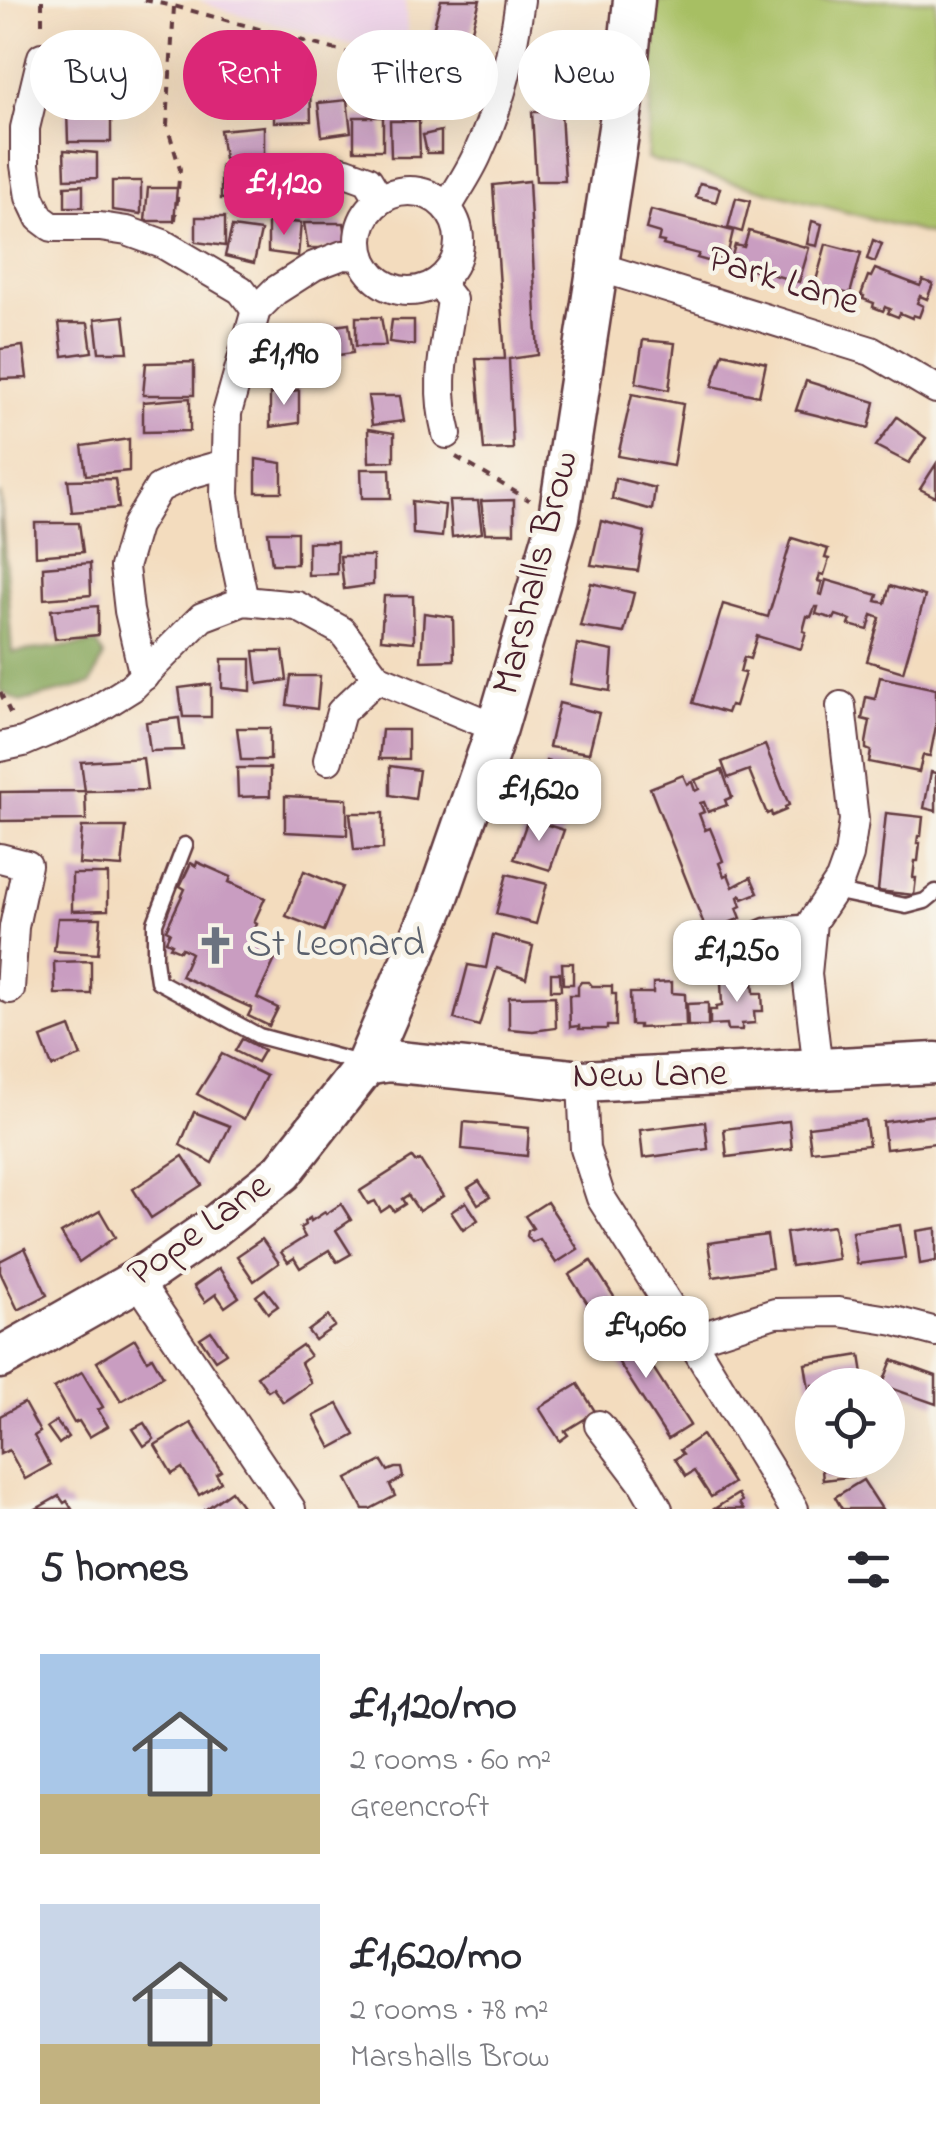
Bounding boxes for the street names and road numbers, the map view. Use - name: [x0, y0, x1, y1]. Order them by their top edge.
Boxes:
- street label: Park Lane: [700, 231, 866, 333]
- street label: Marshalls Brow: [478, 445, 596, 701]
- street label: New Lane: [572, 1045, 728, 1107]
- street label: Pope Lane: [116, 1159, 284, 1303]

